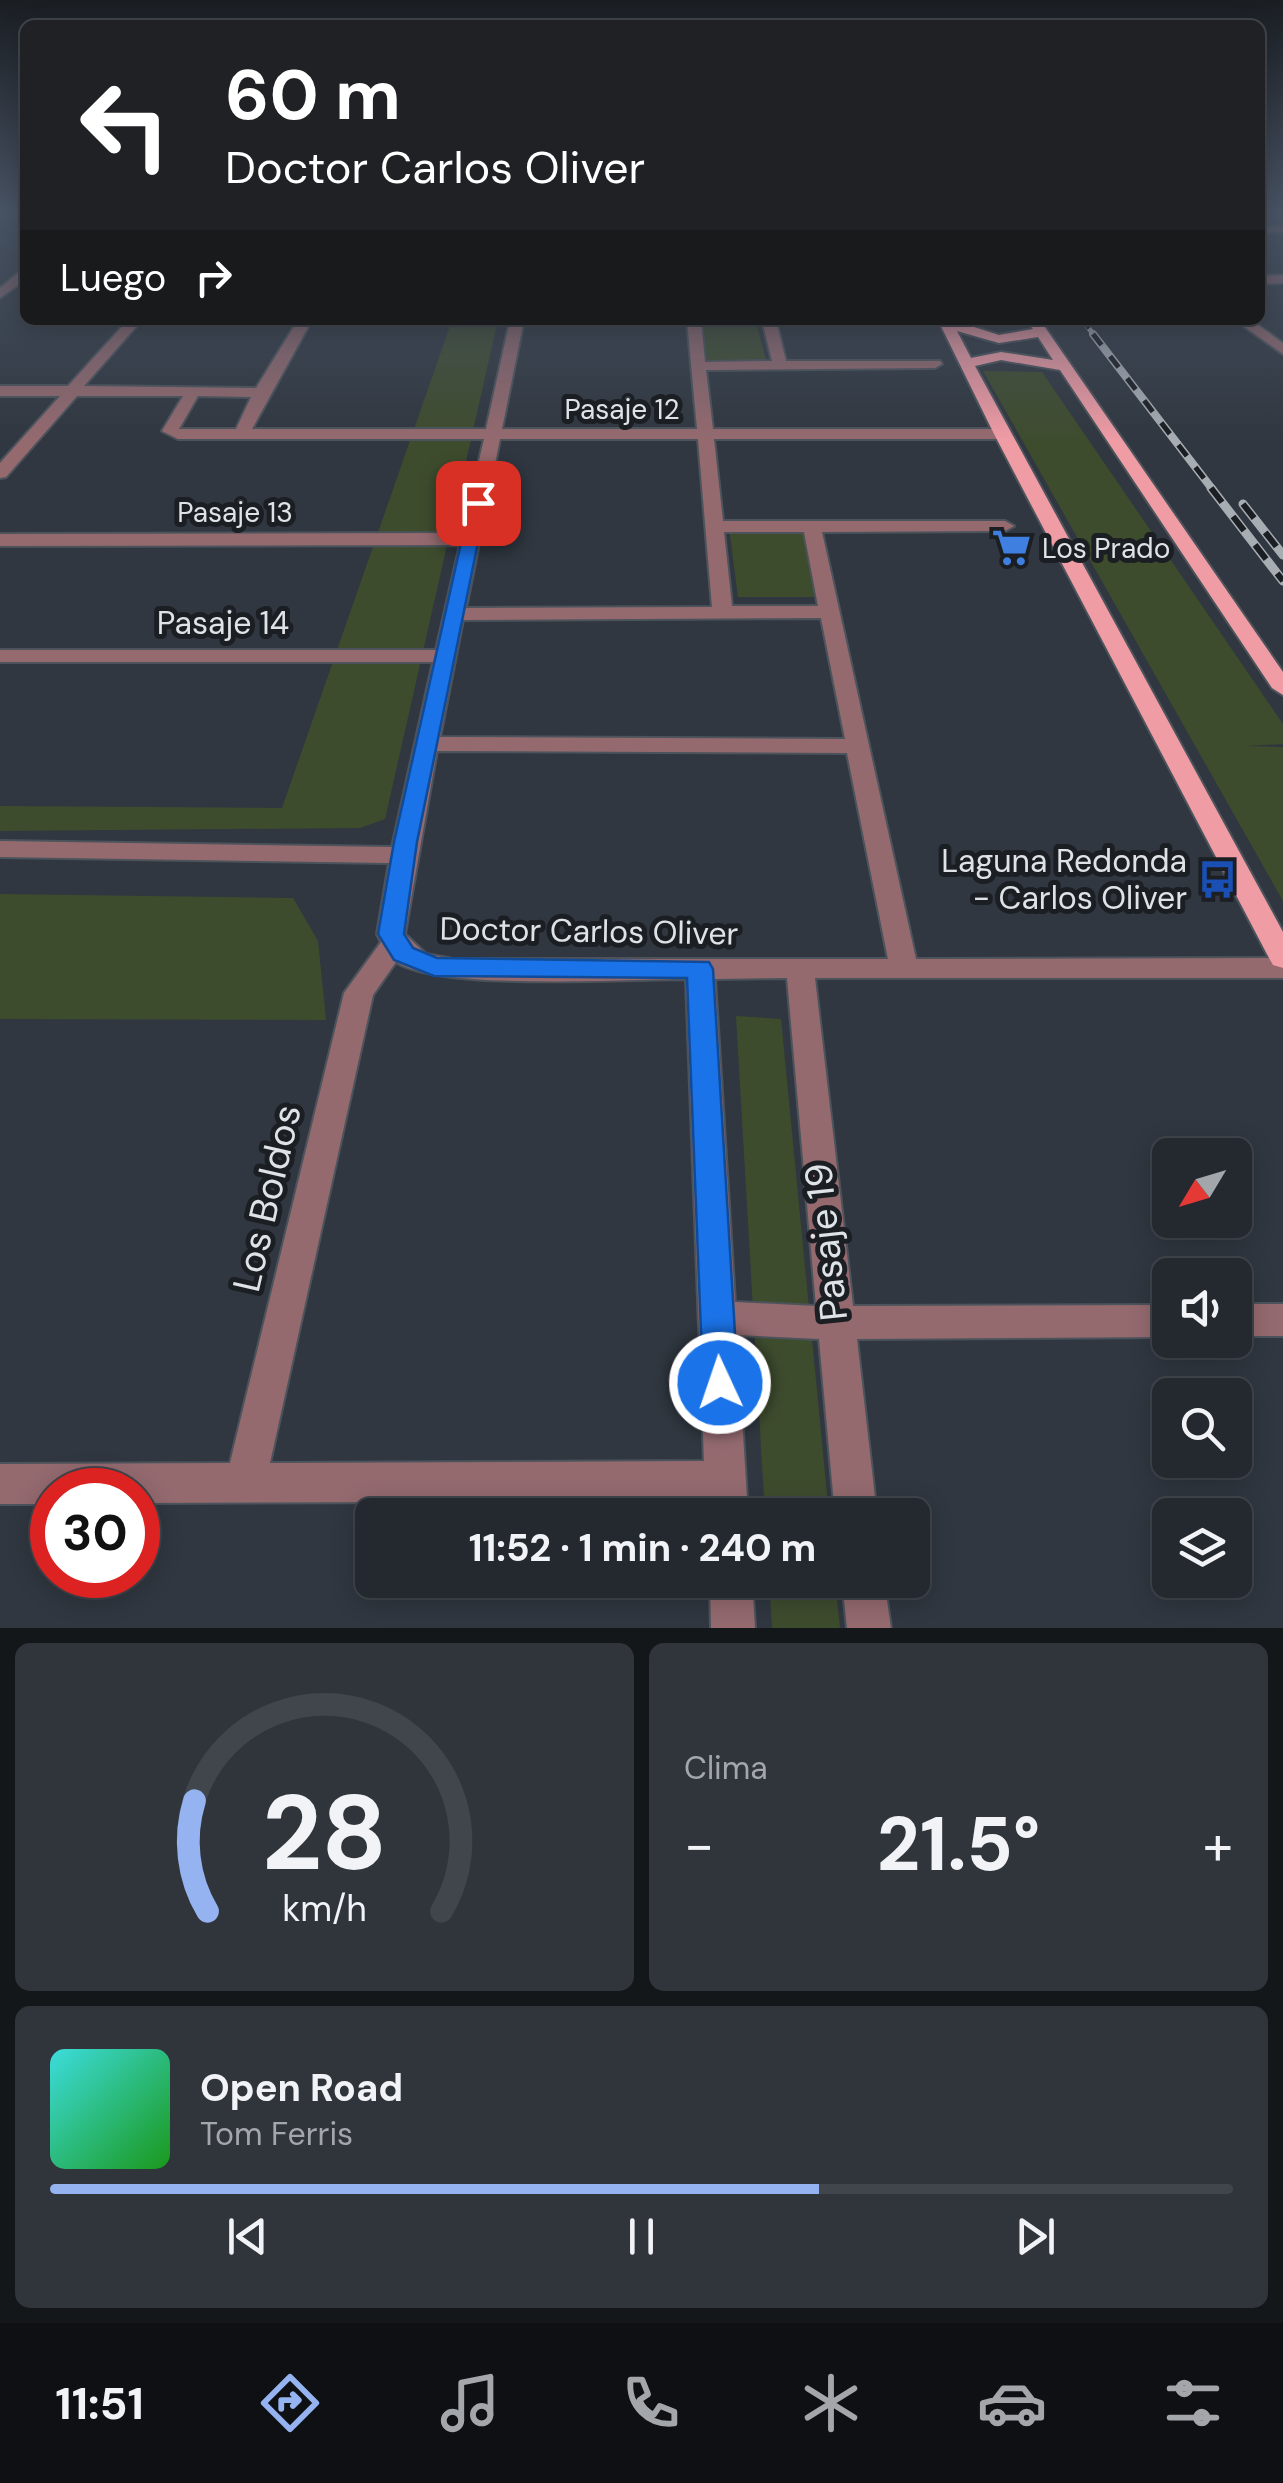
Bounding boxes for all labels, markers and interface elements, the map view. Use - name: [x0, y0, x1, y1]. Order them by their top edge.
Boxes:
- text: 60 m: [225, 50, 401, 141]
- icon: left: [60, 60, 190, 190]
- text: Doctor Carlos Oliver: [225, 138, 645, 197]
- icon: right: [186, 250, 241, 305]
- text: Luego: [60, 253, 166, 303]
- street label: Pasaje 12: [564, 391, 680, 428]
- pin: [436, 461, 521, 546]
- icon: arrive: [451, 476, 506, 531]
- street label: Pasaje 13: [177, 494, 293, 531]
- supermarket icon: Los Prado: [991, 527, 1033, 569]
- place label: Los Prado: [1042, 530, 1170, 567]
- street label: Pasaje 14: [157, 602, 289, 644]
- place label: Laguna Redonda - Carlos Oliver: [941, 840, 1187, 919]
- bus stop icon: Laguna Redonda - Carlos Oliver: [1196, 858, 1238, 900]
- street label: Doctor Carlos Oliver: [439, 907, 739, 955]
- street label: Los Boldos: [221, 1100, 313, 1296]
- north arrow: [1152, 1138, 1252, 1238]
- map controls: [1152, 1138, 1252, 1598]
- street label: Pasaje 19: [793, 1161, 859, 1323]
- button: sound: [1152, 1258, 1252, 1358]
- position arrow: [668, 1331, 772, 1435]
- button: search: [1152, 1378, 1252, 1478]
- speed limit sign: 30: [30, 1468, 160, 1598]
- button: layers: [1152, 1498, 1252, 1598]
- text: 11:52 · 1 min · 240 m: [469, 1523, 816, 1573]
- text: Clima: [684, 1747, 768, 1789]
- text: 28: [262, 1766, 387, 1901]
- text: 21.5°: [877, 1796, 1040, 1893]
- text: −: [684, 1809, 714, 1881]
- text: +: [1203, 1809, 1233, 1881]
- text: km/h: [282, 1886, 367, 1932]
- text: Open Road: [200, 2063, 403, 2113]
- text: Tom Ferris: [200, 2113, 353, 2155]
- icon: previous: [220, 2209, 275, 2264]
- icon: pause: [614, 2209, 669, 2264]
- icon: next: [1008, 2209, 1063, 2264]
- icon: directions: [255, 2368, 325, 2438]
- icon: music: [435, 2368, 505, 2438]
- icon: phone: [616, 2368, 686, 2438]
- icon: climate: [796, 2368, 866, 2438]
- icon: car: [977, 2368, 1047, 2438]
- icon: filters: [1158, 2368, 1228, 2438]
- text: 11:51: [55, 2374, 144, 2433]

